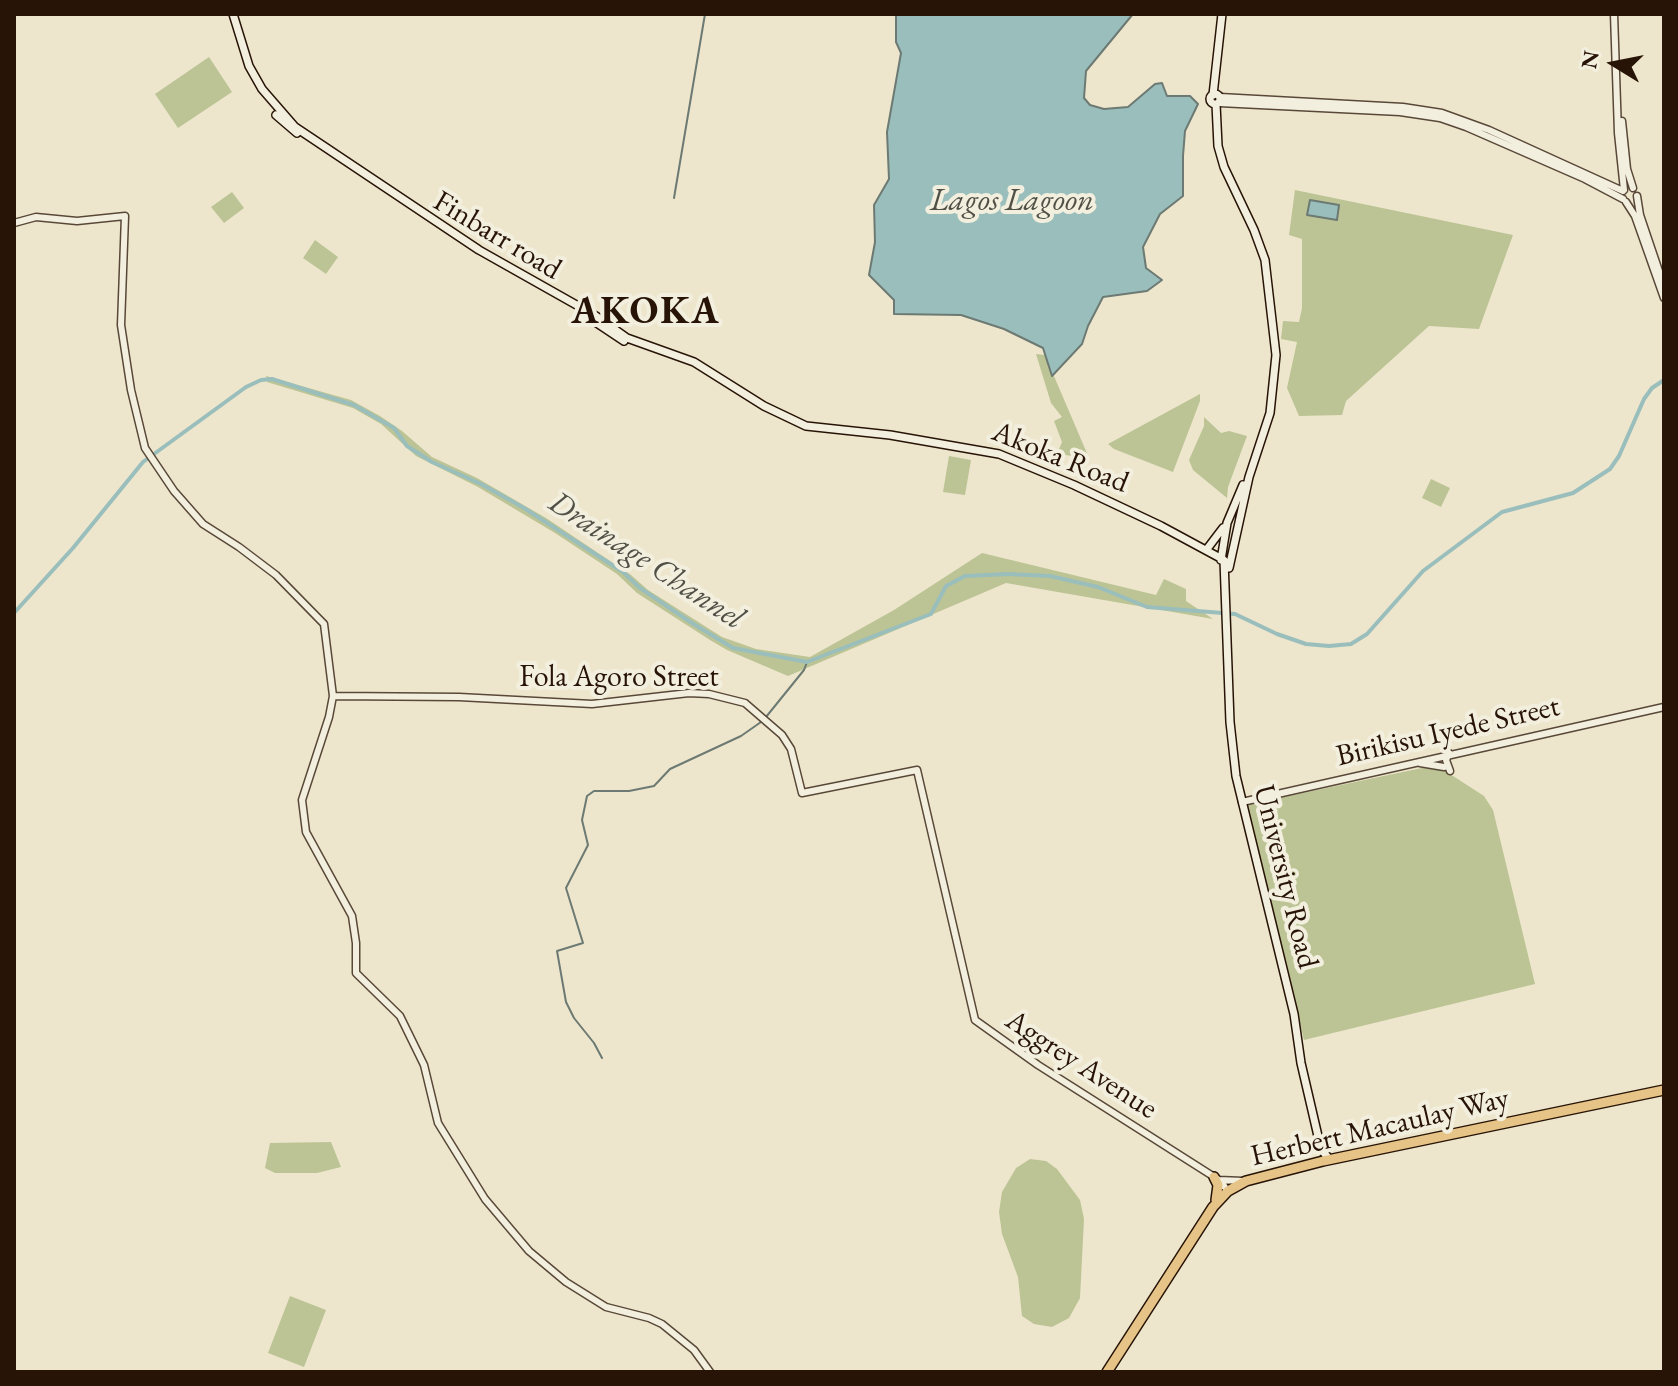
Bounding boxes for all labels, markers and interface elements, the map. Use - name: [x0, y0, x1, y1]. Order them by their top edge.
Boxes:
- north arrow: [1574, 24, 1654, 104]
- text: N: [1574, 48, 1606, 71]
- water label: Lagos Lagoon: [930, 182, 1094, 220]
- street label: Finbarr road: [427, 184, 567, 288]
- district label: AKOKA: [571, 290, 721, 336]
- street label: Akoka Road: [986, 414, 1134, 502]
- water label: Drainage Channel: [541, 484, 751, 638]
- street label: Fola Agoro Street: [519, 660, 719, 696]
- street label: Birikisu Iyede Street: [1333, 689, 1563, 775]
- street label: University Road: [1245, 782, 1325, 972]
- street label: Aggrey Avenue: [998, 1003, 1164, 1127]
- street label: Herbert Macaulay Way: [1247, 1081, 1513, 1175]

